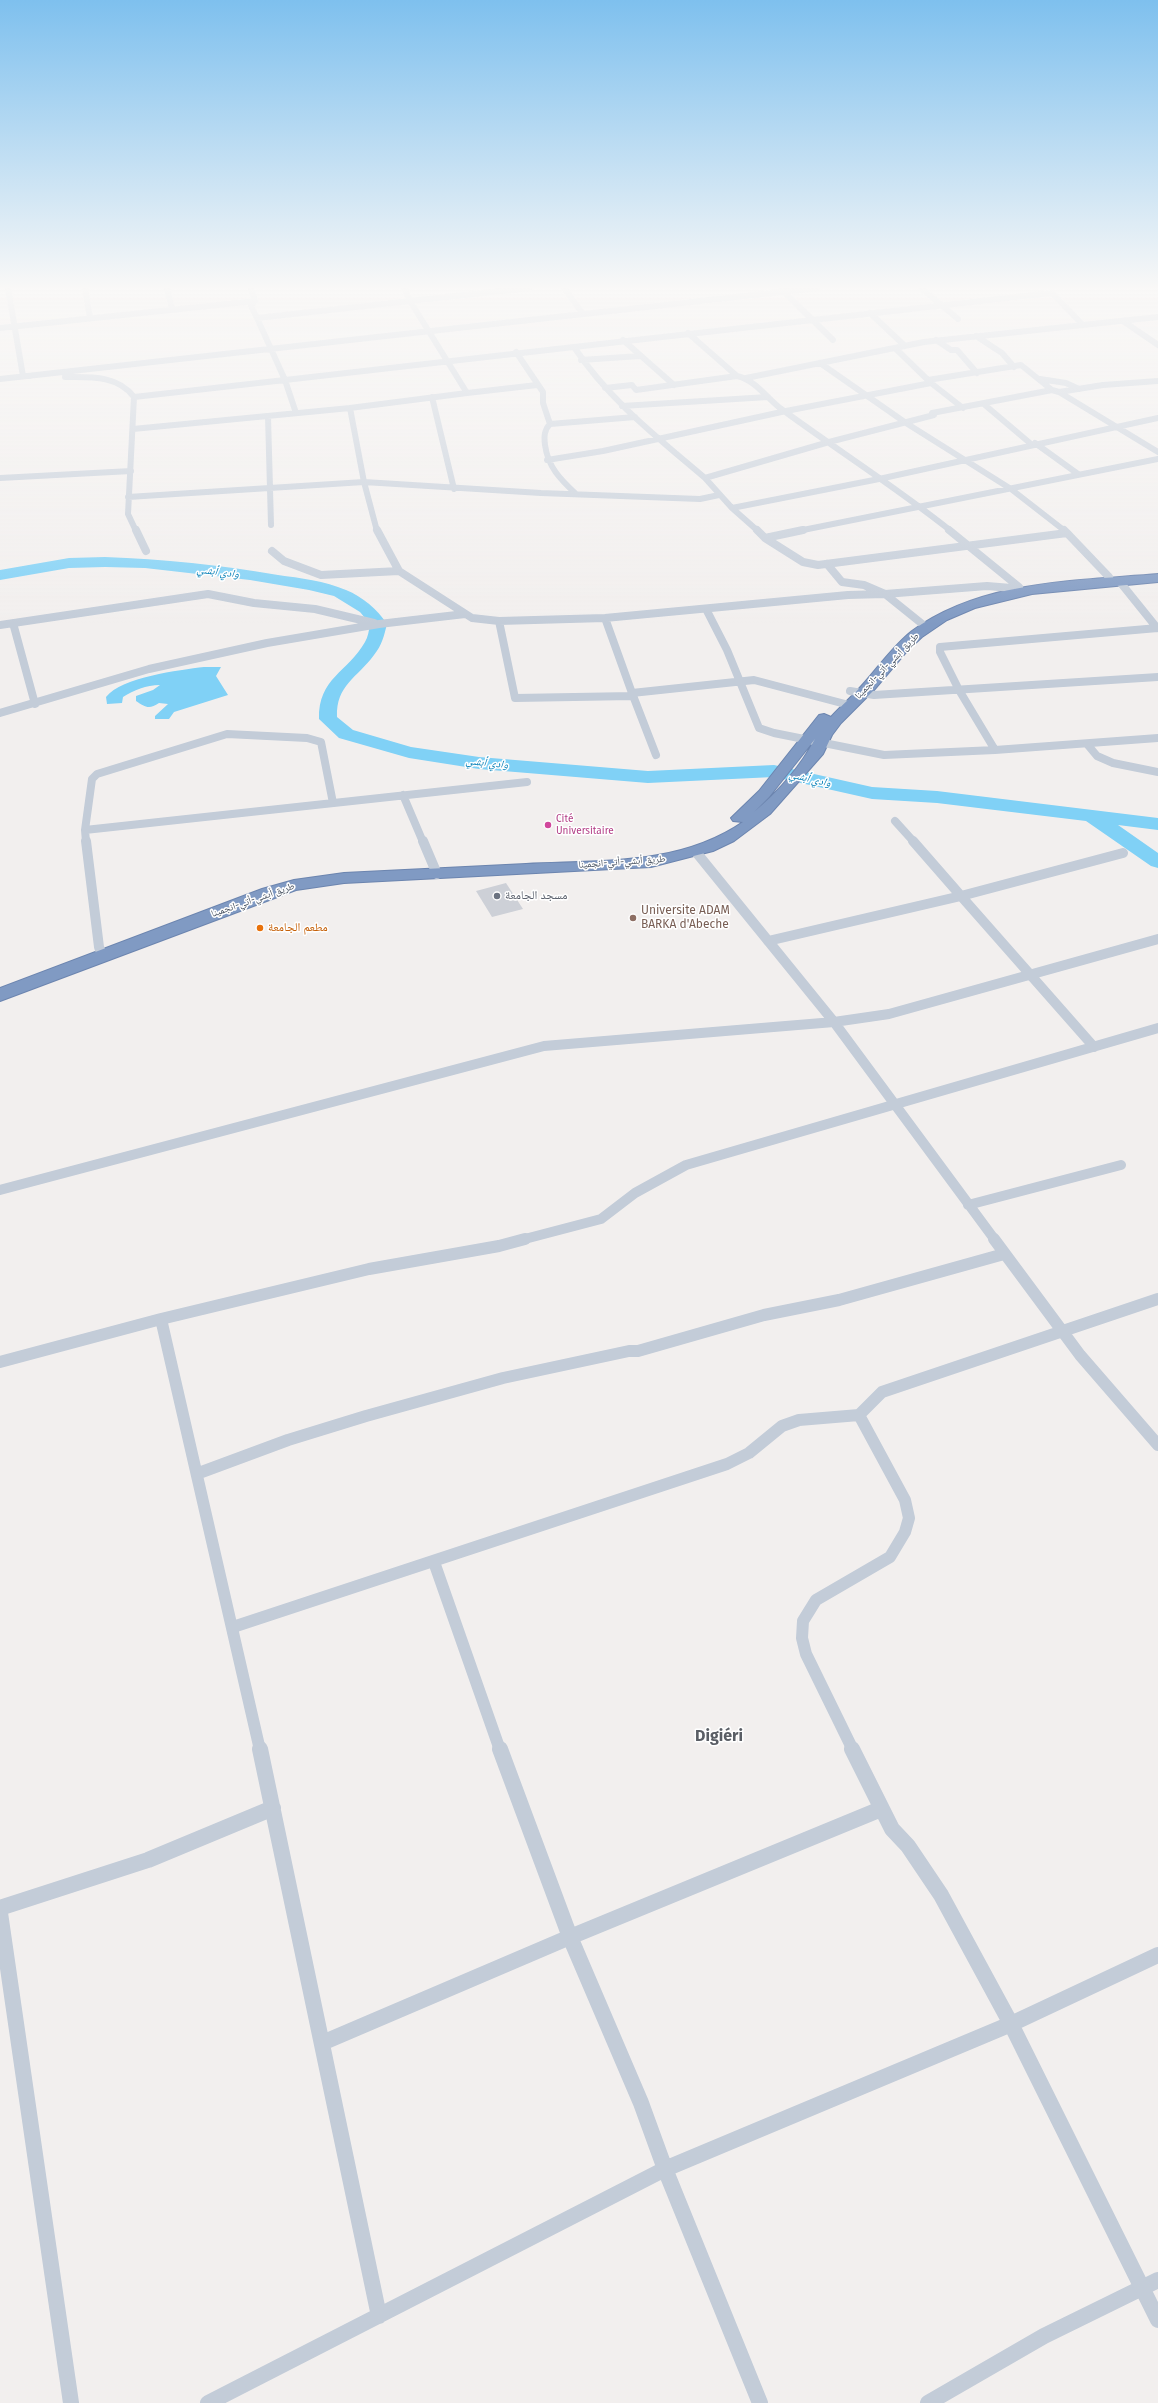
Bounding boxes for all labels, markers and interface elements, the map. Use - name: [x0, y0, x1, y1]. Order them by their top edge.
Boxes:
- water label: وادي أبشي: [196, 563, 240, 581]
- street label: طريق أبشي-أتي-انجمينا: [852, 630, 922, 702]
- water label: وادي أبشي: [465, 754, 509, 772]
- water label: وادي أبشي: [788, 768, 832, 790]
- place label: Cité Universitaire: [556, 813, 614, 836]
- marker: Cité Universitaire: [543, 820, 553, 830]
- street label: طريق أبشي-أتي-انجمينا: [578, 853, 666, 871]
- street label: طريق أبشي-أتي-انجمينا: [210, 880, 296, 920]
- place label: مسجد الجامعة: [505, 889, 568, 903]
- marker: مسجد الجامعة: [492, 891, 502, 901]
- place label: Universite ADAM BARKA d'Abeche: [641, 904, 730, 932]
- marker: Universite ADAM BARKA d'Abeche: [628, 913, 638, 923]
- place label: مطعم الجامعة: [268, 921, 328, 935]
- marker: مطعم الجامعة: [255, 923, 265, 933]
- district label: Digiéri: [695, 1727, 743, 1747]

